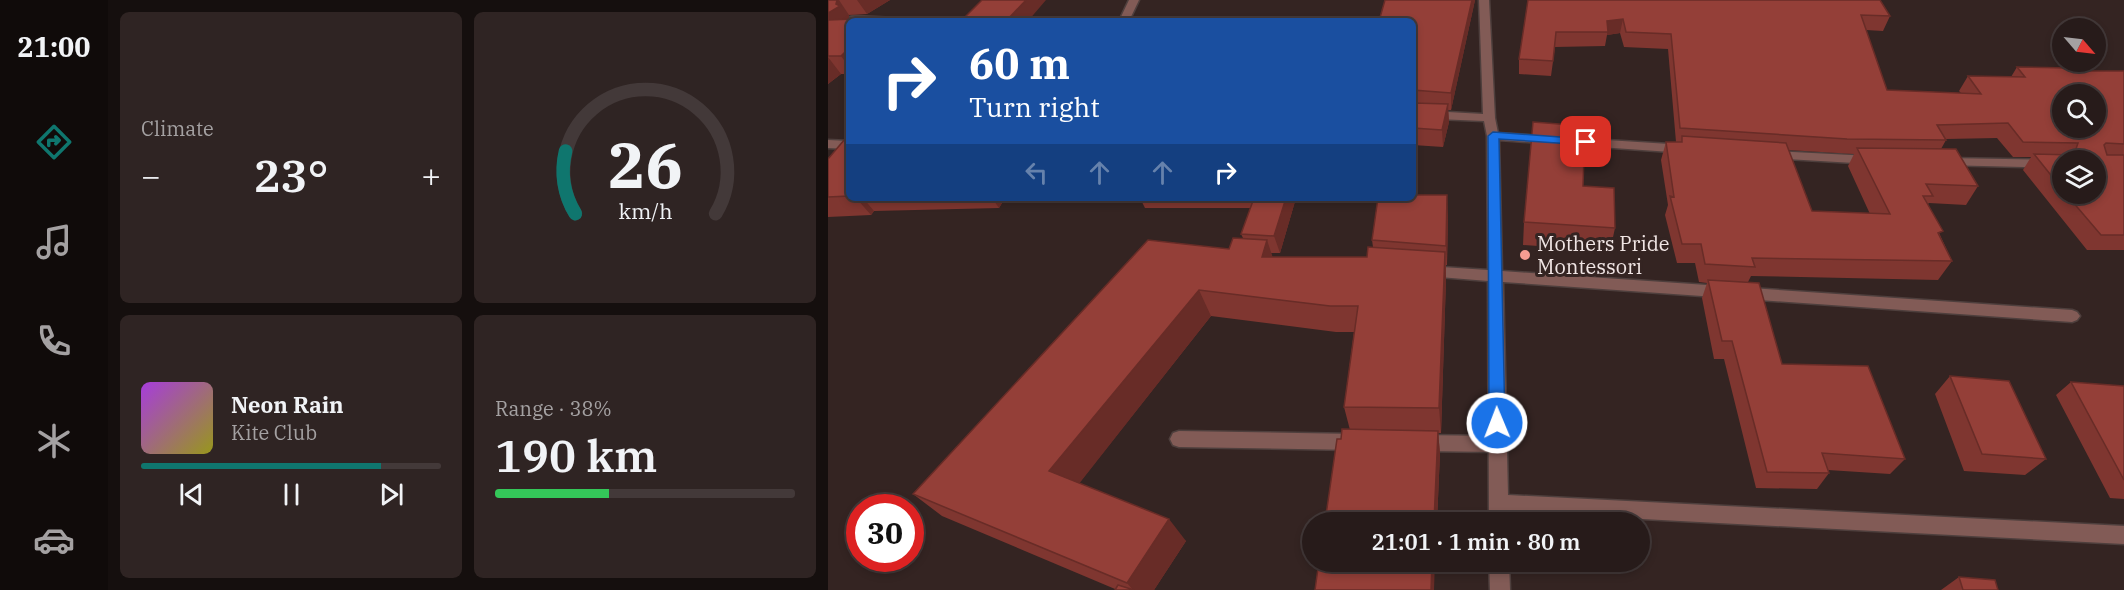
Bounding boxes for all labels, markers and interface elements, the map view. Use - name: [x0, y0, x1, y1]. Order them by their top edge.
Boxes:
- north arrow: [2052, 18, 2106, 72]
- map controls: [2052, 18, 2106, 204]
- text: 21:00: [18, 29, 90, 64]
- text: 60 m: [969, 36, 1070, 91]
- icon: right: [870, 42, 948, 120]
- button: search: [2052, 84, 2106, 138]
- text: Turn right: [969, 89, 1100, 124]
- text: Climate: [141, 115, 214, 142]
- pin: [1560, 116, 1611, 167]
- icon: directions: [33, 121, 75, 163]
- text: 26: [608, 124, 682, 205]
- icon: arrive: [1569, 125, 1602, 158]
- text: 23°: [253, 146, 329, 204]
- button: layers: [2052, 150, 2106, 204]
- text: −: [141, 154, 161, 197]
- text: +: [421, 154, 441, 197]
- icon: left: [1020, 156, 1053, 189]
- icon: ahead: [1083, 156, 1116, 189]
- icon: ahead: [1146, 156, 1179, 189]
- icon: right: [1209, 156, 1242, 189]
- text: km/h: [618, 198, 672, 226]
- icon: music: [33, 221, 75, 263]
- place label: Mothers Pride Montessori: [1537, 230, 1670, 280]
- marker: Mothers Pride Montessori: [1518, 248, 1532, 262]
- icon: phone: [33, 320, 75, 362]
- text: Neon Rain: [231, 390, 344, 419]
- position arrow: [1465, 391, 1529, 455]
- text: Range · 38%: [495, 395, 612, 422]
- text: Kite Club: [231, 419, 317, 446]
- icon: climate: [33, 420, 75, 462]
- text: 190 km: [495, 426, 657, 484]
- icon: previous: [175, 478, 208, 511]
- icon: pause: [275, 478, 308, 511]
- icon: next: [375, 478, 408, 511]
- speed limit sign: 30: [846, 494, 924, 572]
- icon: car: [33, 519, 75, 561]
- text: 21:01 · 1 min · 80 m: [1372, 527, 1580, 556]

